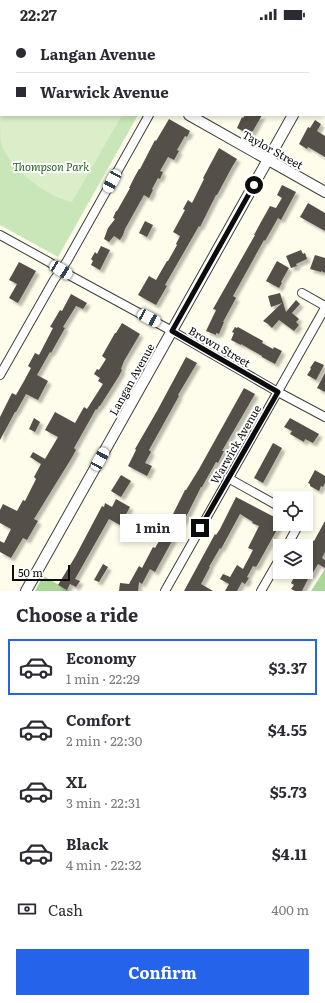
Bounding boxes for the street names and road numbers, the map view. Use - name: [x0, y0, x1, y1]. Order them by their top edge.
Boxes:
- street label: Taylor Street: [240, 126, 307, 173]
- street label: Brown Street: [186, 322, 254, 370]
- street label: Langan Avenue: [105, 340, 158, 418]
- street label: Warwick Avenue: [206, 401, 264, 487]

